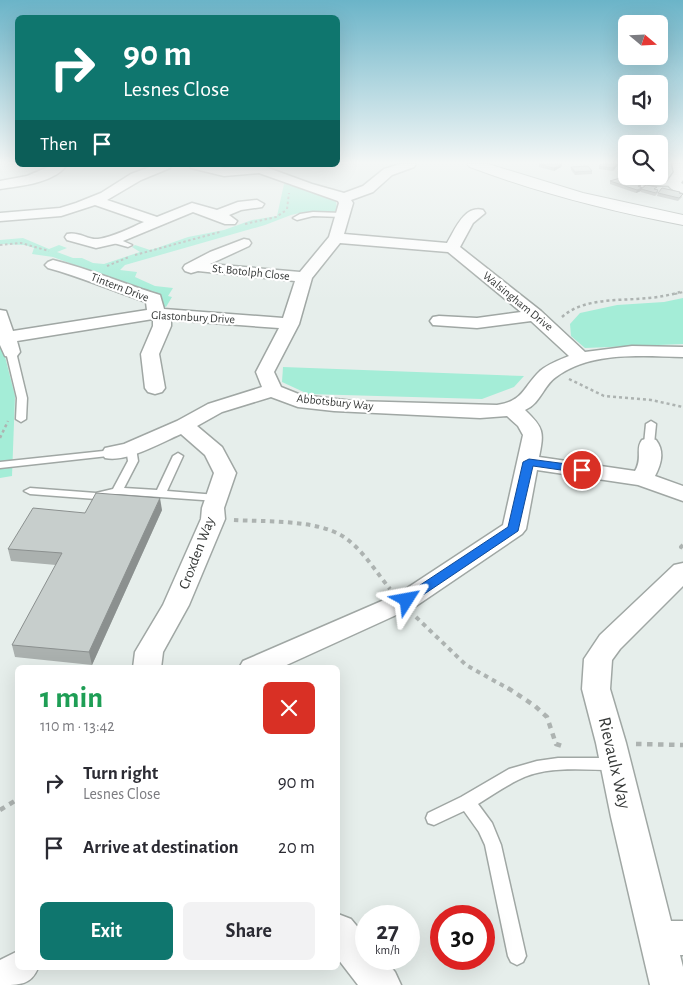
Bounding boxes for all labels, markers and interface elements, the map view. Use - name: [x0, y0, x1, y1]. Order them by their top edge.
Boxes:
- north arrow: [618, 15, 668, 65]
- map controls: [618, 15, 668, 185]
- icon: right: [40, 35, 105, 100]
- text: 90 m: [123, 37, 192, 72]
- button: sound: [618, 75, 668, 125]
- text: Lesnes Close: [123, 78, 229, 100]
- icon: arrive: [88, 130, 116, 158]
- text: Then: [40, 135, 78, 154]
- button: search: [618, 135, 668, 185]
- street label: St. Botolph Close: [212, 262, 290, 282]
- street label: Walsingham Drive: [481, 269, 555, 333]
- street label: Tintern Drive: [89, 270, 151, 304]
- street label: Glastonbury Drive: [151, 309, 235, 326]
- street label: Abbotsbury Way: [296, 392, 374, 413]
- pin: [561, 449, 603, 491]
- icon: arrive: [568, 456, 596, 484]
- street label: Croxden Way: [176, 514, 218, 591]
- position arrow: [380, 573, 432, 625]
- button: close: [263, 682, 315, 734]
- text: 1 min: [40, 683, 103, 713]
- street label: Rievaulx Way: [595, 715, 633, 811]
- text: 110 m · 13:42: [40, 718, 115, 734]
- text: Turn right: [83, 764, 158, 783]
- icon: right: [40, 769, 68, 797]
- text: 90 m: [278, 773, 315, 792]
- text: Lesnes Close: [83, 786, 160, 802]
- icon: arrive: [40, 834, 68, 862]
- text: Arrive at destination: [83, 838, 239, 857]
- text: 20 m: [278, 838, 315, 857]
- button: Exit: [40, 902, 173, 960]
- button: Share: [183, 902, 315, 960]
- speed limit sign: 30: [430, 905, 495, 970]
- text: 27: [376, 919, 399, 944]
- text: km/h: [375, 944, 400, 956]

